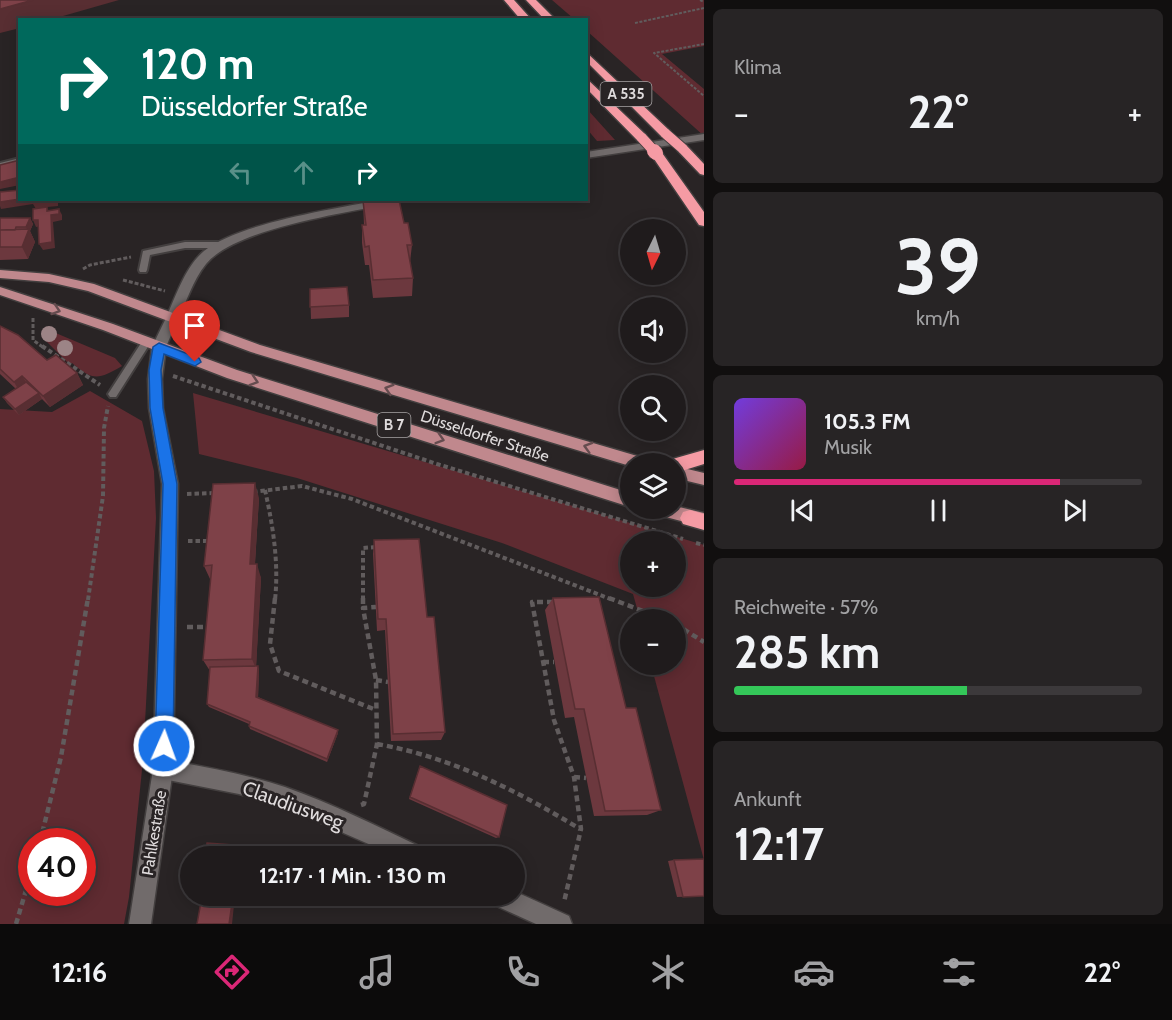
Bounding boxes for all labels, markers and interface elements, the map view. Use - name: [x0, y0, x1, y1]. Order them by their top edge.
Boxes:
- text: 120 m: [141, 38, 254, 90]
- icon: right: [42, 42, 120, 120]
- text: Klima: [734, 55, 781, 79]
- road number: A 535: [600, 82, 652, 106]
- text: 22°: [908, 85, 968, 139]
- text: Düsseldorfer Straße: [141, 90, 368, 123]
- text: −: [734, 93, 749, 133]
- text: +: [1127, 93, 1142, 133]
- icon: left: [224, 156, 257, 189]
- icon: ahead: [287, 156, 320, 189]
- icon: right: [350, 156, 383, 189]
- north arrow: [620, 219, 686, 285]
- map controls: [620, 219, 686, 675]
- text: 39: [895, 219, 981, 314]
- button: sound: [620, 297, 686, 363]
- pin: [169, 300, 220, 362]
- one-way arrow: [50, 302, 61, 315]
- text: km/h: [916, 306, 960, 330]
- icon: arrive: [178, 309, 211, 342]
- one-way arrow: [248, 374, 259, 386]
- button: search: [620, 375, 686, 441]
- one-way arrow: [384, 384, 395, 396]
- street label: Düsseldorfer Straße: [418, 406, 552, 466]
- text: 105.3 FM: [824, 408, 911, 435]
- road number: B 7: [378, 413, 410, 437]
- one-way arrow: [434, 432, 445, 445]
- text: Musik: [824, 435, 872, 459]
- one-way arrow: [583, 442, 594, 454]
- button: layers: [620, 453, 686, 519]
- icon: previous: [786, 494, 819, 527]
- icon: pause: [922, 494, 955, 527]
- icon: next: [1058, 494, 1091, 527]
- button: +: [620, 531, 686, 597]
- text: Reichweite · 57%: [734, 595, 878, 619]
- button: −: [620, 609, 686, 675]
- text: 285 km: [734, 625, 880, 679]
- position arrow: [132, 714, 196, 778]
- street label: Claudiusweg: [239, 776, 348, 835]
- text: Ankunft: [734, 787, 801, 811]
- street label: Pahlkestraße: [138, 789, 170, 877]
- text: 12:17: [734, 817, 824, 871]
- speed limit sign: 40: [18, 828, 96, 906]
- text: 12:17 · 1 Min. · 130 m: [259, 862, 446, 889]
- icon: directions: [211, 951, 253, 993]
- icon: music: [356, 951, 398, 993]
- icon: phone: [502, 951, 544, 993]
- icon: climate: [647, 951, 689, 993]
- icon: car: [793, 951, 835, 993]
- icon: filters: [938, 951, 980, 993]
- text: 12:16: [52, 956, 107, 989]
- text: 22°: [1084, 956, 1120, 989]

